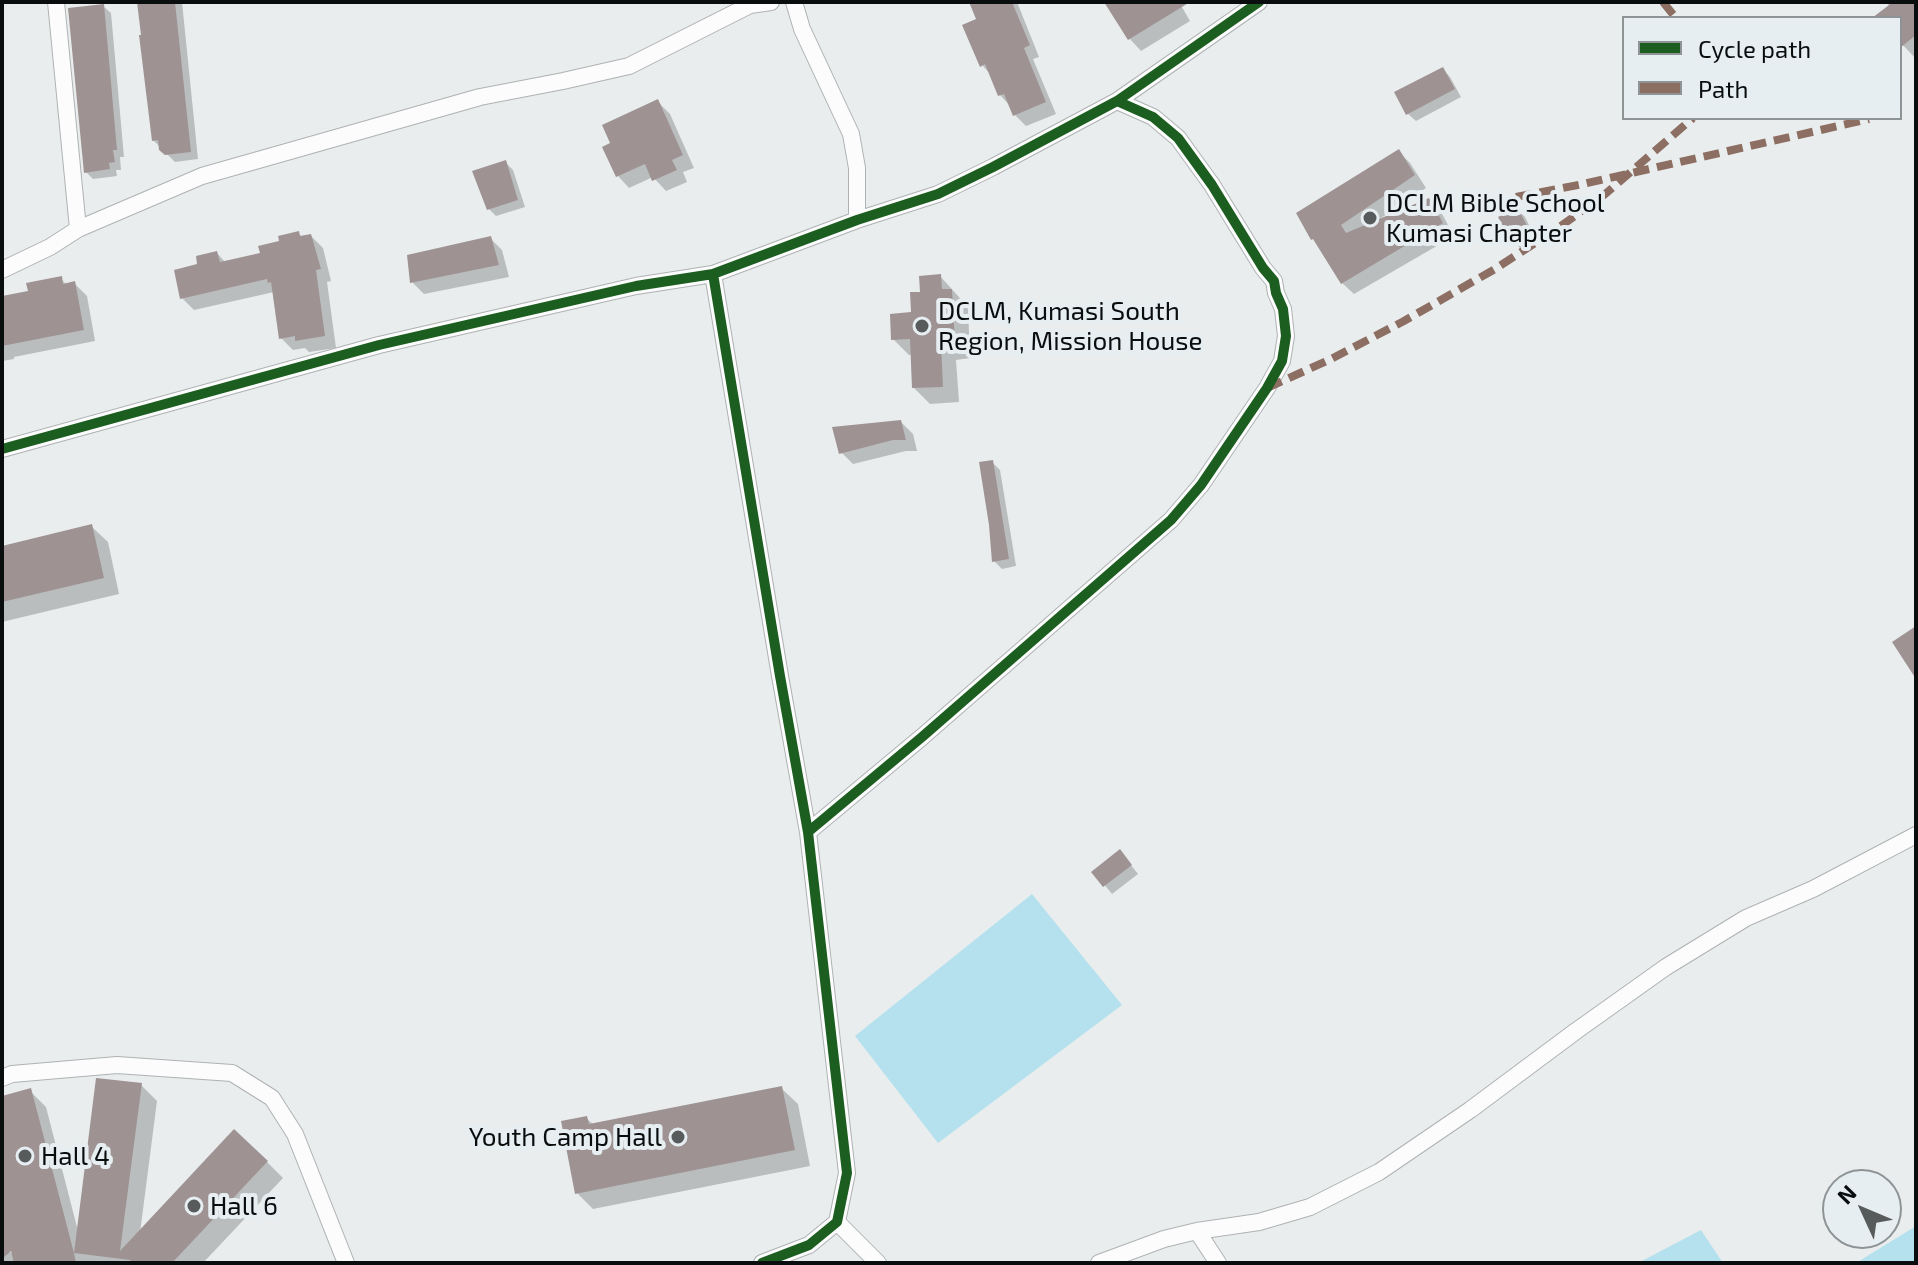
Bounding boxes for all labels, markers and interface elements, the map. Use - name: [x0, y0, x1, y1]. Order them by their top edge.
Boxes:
- legend: [1622, 16, 1902, 120]
- text: Cycle path: [1698, 34, 1811, 63]
- text: Path: [1698, 74, 1748, 103]
- place label: DCLM Bible School Kumasi Chapter: [1386, 187, 1605, 248]
- marker: DCLM Bible School Kumasi Chapter: [1361, 209, 1379, 227]
- place label: DCLM, Kumasi South Region, Mission House: [938, 295, 1202, 356]
- marker: DCLM, Kumasi South Region, Mission House: [913, 317, 931, 335]
- place label: Youth Camp Hall: [469, 1121, 662, 1153]
- marker: Youth Camp Hall: [669, 1128, 687, 1146]
- place label: Hall 4: [41, 1140, 110, 1172]
- marker: Hall 4: [16, 1147, 34, 1165]
- north arrow: [1822, 1169, 1902, 1249]
- text: N: [1831, 1179, 1861, 1208]
- place label: Hall 6: [210, 1190, 278, 1222]
- marker: Hall 6: [185, 1197, 203, 1215]

